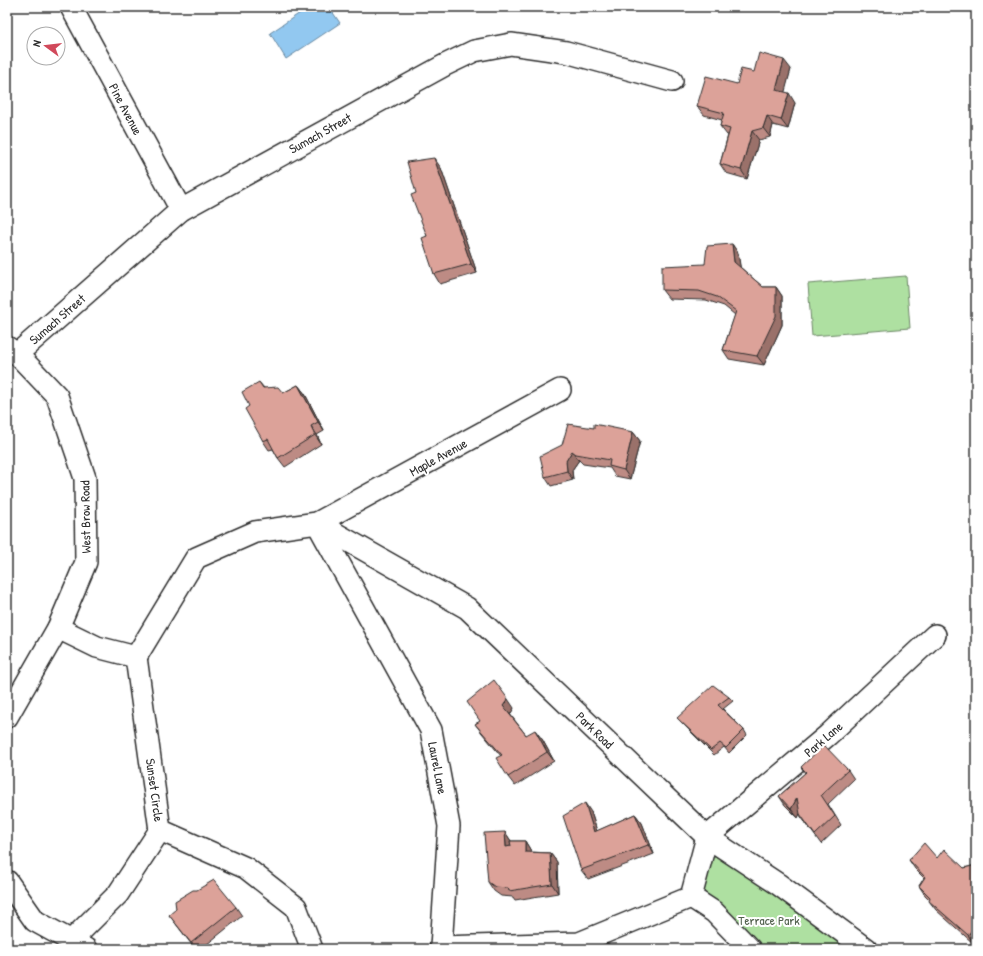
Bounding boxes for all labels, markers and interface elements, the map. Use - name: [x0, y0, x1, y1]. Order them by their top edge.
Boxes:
- north arrow: [26, 26, 66, 66]
- text: N: [29, 39, 44, 48]
- street label: Pine Avenue: [105, 80, 147, 138]
- street label: Sumach Street: [286, 108, 355, 158]
- street label: Sumach Street: [25, 289, 89, 348]
- street label: Maple Avenue: [406, 434, 470, 480]
- street label: West Brow Road: [75, 480, 95, 554]
- street label: Park Road: [572, 708, 618, 752]
- street label: Park Lane: [800, 717, 846, 761]
- street label: Laurel Lane: [424, 740, 452, 796]
- street label: Sunset Circle: [142, 757, 168, 823]
- park label: Terrace Park: [738, 911, 800, 929]

